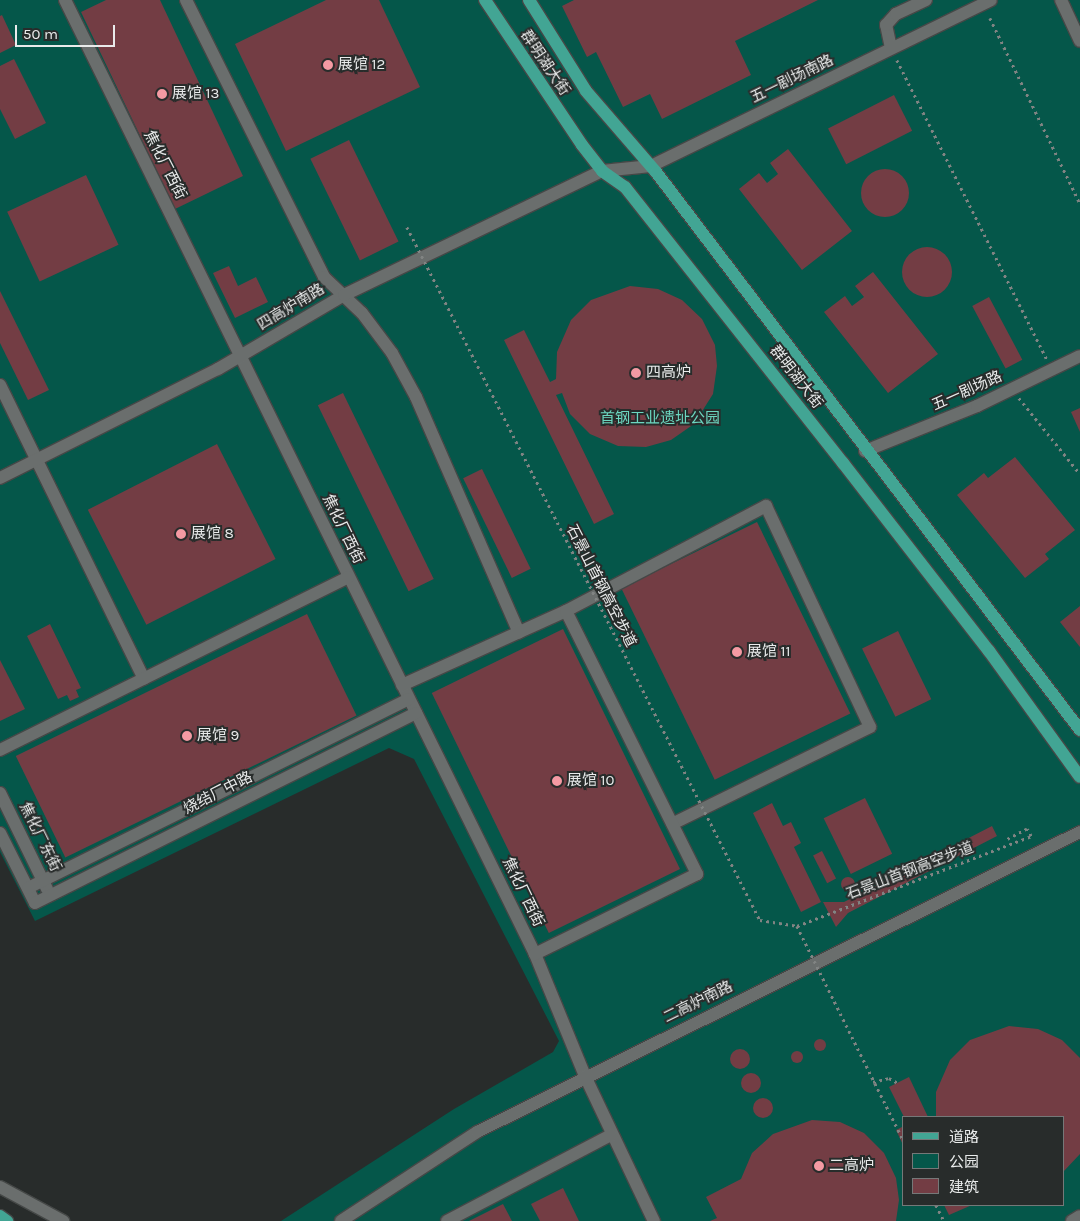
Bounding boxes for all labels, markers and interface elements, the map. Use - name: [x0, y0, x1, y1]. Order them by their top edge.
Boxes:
- scale bar: [18, 15, 118, 47]
- text: 50 m: [23, 25, 58, 43]
- street label: 群明湖大街: [517, 27, 573, 99]
- street label: 五一剧场南路: [748, 51, 836, 107]
- place label: 展馆 12: [338, 56, 385, 74]
- marker: 展馆 12: [322, 59, 334, 71]
- place label: 展馆 13: [172, 85, 219, 103]
- marker: 展馆 13: [156, 88, 168, 100]
- street label: 焦化厂西街: [140, 128, 190, 202]
- street label: 四高炉南路: [254, 280, 328, 334]
- street label: 群明湖大街: [766, 342, 826, 412]
- place label: 四高炉: [646, 364, 691, 382]
- marker: 四高炉: [630, 367, 642, 379]
- street label: 五一剧场路: [929, 368, 1005, 414]
- park label: 首钢工业遗址公园: [600, 410, 720, 428]
- street label: 焦化厂西街: [318, 491, 368, 567]
- street label: 石景山首钢高空步道: [562, 522, 640, 650]
- place label: 展馆 8: [191, 525, 234, 543]
- marker: 展馆 8: [175, 528, 187, 540]
- place label: 展馆 11: [747, 643, 790, 661]
- marker: 展馆 11: [731, 646, 743, 658]
- place label: 展馆 9: [197, 727, 239, 745]
- marker: 展馆 9: [181, 730, 193, 742]
- street label: 烧结厂中路: [181, 768, 255, 818]
- place label: 展馆 10: [567, 772, 614, 790]
- marker: 展馆 10: [551, 775, 563, 787]
- street label: 焦化厂东街: [15, 799, 65, 875]
- street label: 石景山首钢高空步道: [844, 838, 976, 904]
- street label: 焦化厂西街: [498, 854, 548, 930]
- street label: 二高炉南路: [660, 977, 736, 1027]
- legend: [902, 1116, 1065, 1206]
- text: 道路: [949, 1128, 979, 1146]
- text: 公园: [949, 1153, 979, 1171]
- place label: 二高炉: [829, 1157, 874, 1175]
- marker: 二高炉: [813, 1160, 825, 1172]
- text: 建筑: [949, 1178, 979, 1196]

